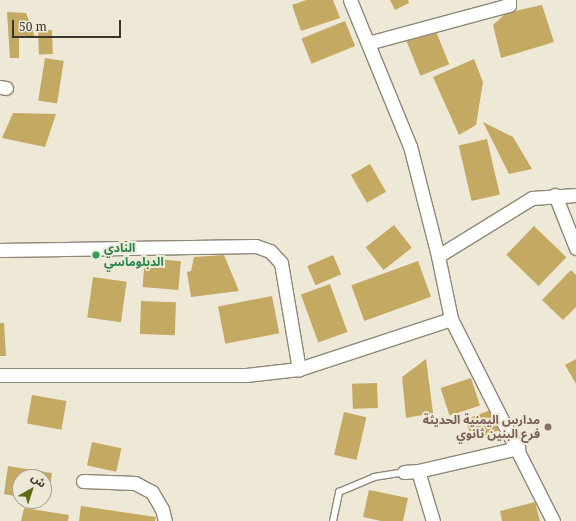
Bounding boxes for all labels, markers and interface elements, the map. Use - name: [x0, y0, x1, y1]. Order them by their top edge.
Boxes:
- scale bar: [14, 12, 123, 38]
- text: 50 m: [19, 18, 47, 35]
- place label: النادي الدبلوماسي: [104, 241, 164, 269]
- marker: النادي الدبلوماسي: [91, 250, 101, 260]
- place label: مدارس اليمنية الحديثة فرع البنين ثانوي: [423, 413, 540, 441]
- marker: مدارس اليمنية الحديثة فرع البنين ثانوي: [543, 422, 553, 432]
- north arrow: [12, 469, 52, 509]
- text: ش: [29, 469, 50, 491]

